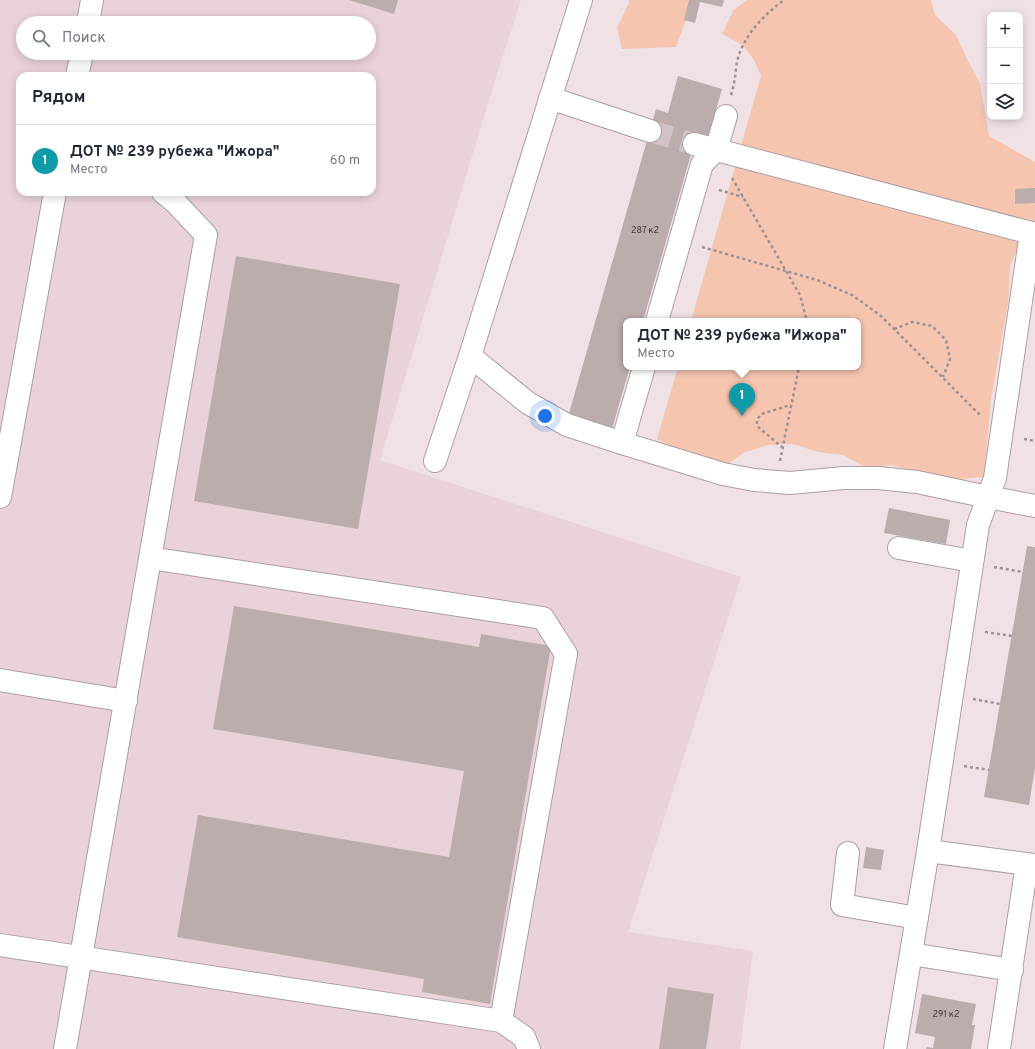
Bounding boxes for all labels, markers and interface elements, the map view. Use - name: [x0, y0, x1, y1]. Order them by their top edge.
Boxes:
- map controls: [987, 12, 1023, 120]
- button: +: [987, 12, 1023, 48]
- search box: [16, 16, 376, 60]
- icon: search: [30, 27, 52, 49]
- text: Поиск: [62, 29, 106, 48]
- button: −: [987, 48, 1023, 84]
- button: layers: [987, 84, 1023, 120]
- text: Рядом: [32, 87, 85, 109]
- text: ДОТ № 239 рубежа "Ижора": [70, 143, 279, 162]
- text: 1: [42, 153, 48, 169]
- text: 60 m: [330, 153, 360, 169]
- text: Место: [70, 162, 107, 178]
- house number: 287 к2: [631, 225, 659, 236]
- popup: [623, 318, 861, 370]
- text: ДОТ № 239 рубежа "Ижора": [637, 327, 847, 346]
- text: Место: [637, 346, 675, 362]
- pin: 1: [729, 383, 755, 416]
- your location: [535, 406, 555, 426]
- house number: 291 к2: [933, 1009, 960, 1020]

